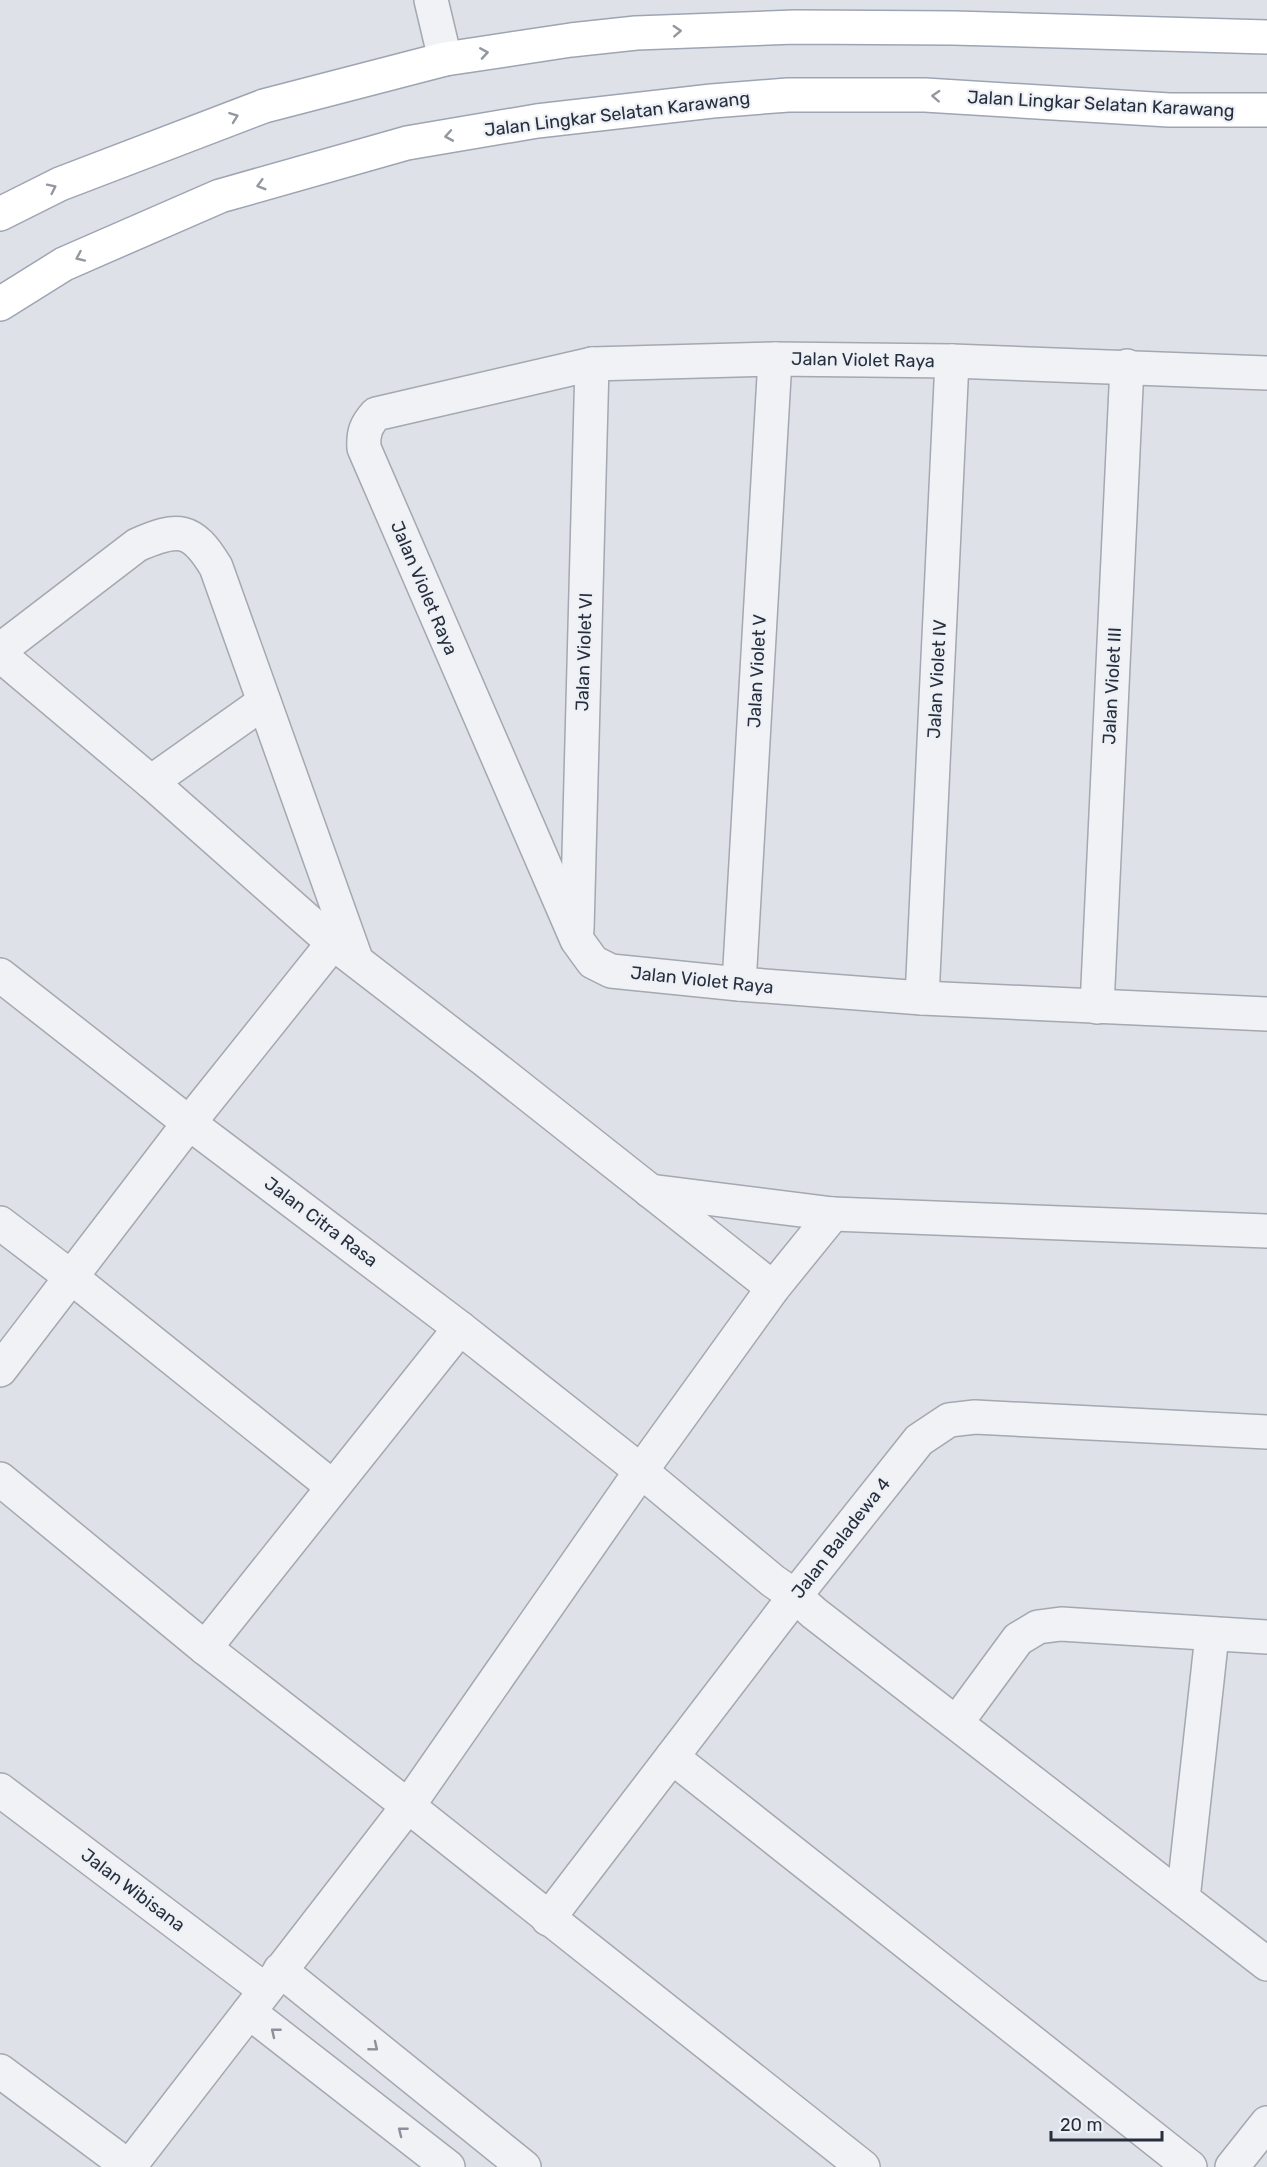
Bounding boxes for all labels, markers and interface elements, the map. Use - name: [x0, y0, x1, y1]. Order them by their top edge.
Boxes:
- one-way arrow: [673, 25, 682, 38]
- one-way arrow: [479, 48, 488, 60]
- street label: Jalan Lingkar Selatan Karawang: [967, 86, 1235, 122]
- street label: Jalan Lingkar Selatan Karawang: [483, 87, 751, 141]
- one-way arrow: [931, 90, 940, 103]
- one-way arrow: [228, 112, 239, 125]
- one-way arrow: [445, 129, 454, 141]
- one-way arrow: [256, 177, 266, 190]
- one-way arrow: [46, 184, 57, 196]
- one-way arrow: [75, 249, 86, 261]
- street label: Jalan Violet Raya: [791, 348, 935, 372]
- street label: Jalan Violet Raya: [386, 518, 462, 658]
- street label: Jalan Violet VI: [571, 592, 597, 712]
- street label: Jalan Violet V: [743, 613, 771, 728]
- street label: Jalan Violet IV: [923, 619, 951, 739]
- street label: Jalan Violet III: [1098, 627, 1126, 745]
- street label: Jalan Violet Raya: [629, 962, 775, 998]
- street label: Jalan Citra Rasa: [260, 1172, 382, 1272]
- street label: Jalan Baladewa 4: [787, 1473, 895, 1603]
- street label: Jalan Wibisana: [77, 1844, 189, 1936]
- one-way arrow: [270, 2029, 281, 2040]
- one-way arrow: [367, 2039, 378, 2050]
- scale bar: [1051, 2104, 1162, 2142]
- text: 20 m: [1060, 2114, 1102, 2136]
- one-way arrow: [397, 2128, 408, 2139]

